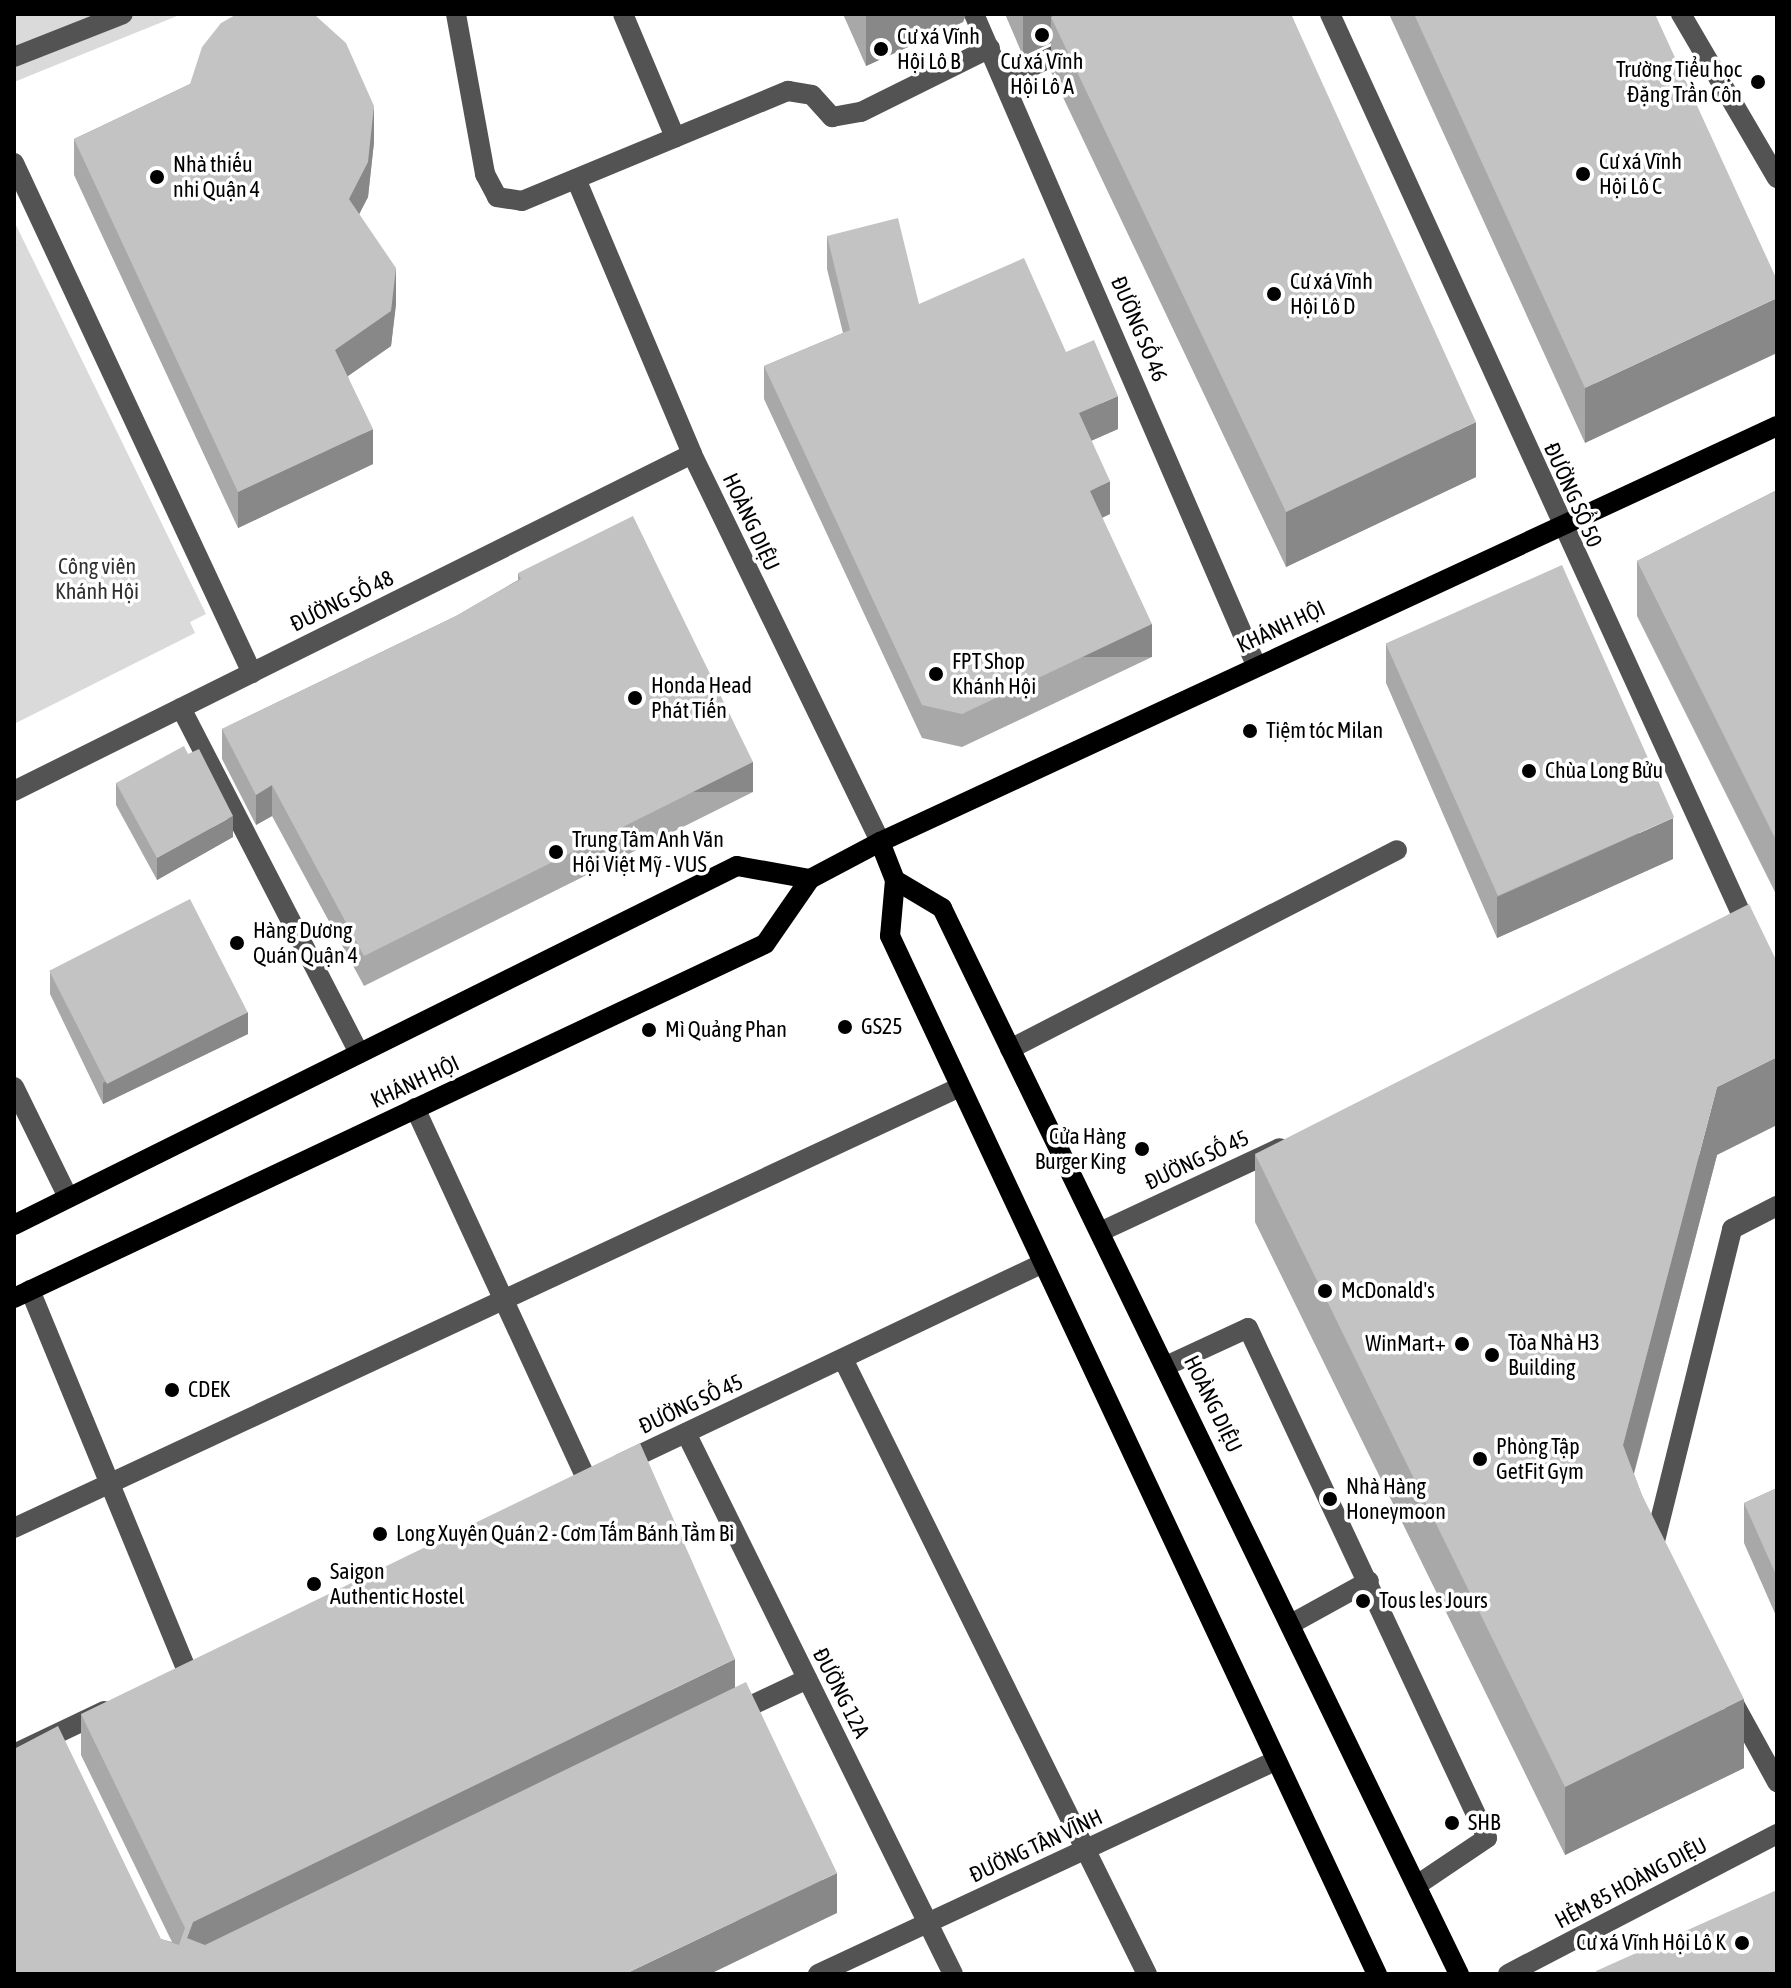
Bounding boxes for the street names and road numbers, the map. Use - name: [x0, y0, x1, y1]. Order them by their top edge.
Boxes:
- street label: ĐƯỜNG SỐ 46: [1105, 272, 1173, 386]
- street label: ĐƯỜNG SỐ 50: [1538, 439, 1608, 551]
- street label: HOÀNG DIỆU: [717, 469, 785, 575]
- street label: ĐƯỜNG SỐ 48: [286, 565, 398, 637]
- street label: KHÁNH HỘI: [1233, 595, 1329, 659]
- street label: KHÁNH HỘI: [367, 1050, 463, 1114]
- street label: ĐƯỜNG SỐ 45: [1141, 1124, 1253, 1196]
- street label: HOÀNG DIỆU: [1178, 1351, 1248, 1457]
- street label: ĐƯỜNG SỐ 45: [635, 1368, 747, 1440]
- street label: ĐƯỜNG 12A: [807, 1644, 875, 1742]
- street label: ĐƯỜNG TÂN VĨNH: [965, 1804, 1107, 1888]
- street label: HẺM 85 HOÀNG DIỆU: [1551, 1832, 1711, 1934]

